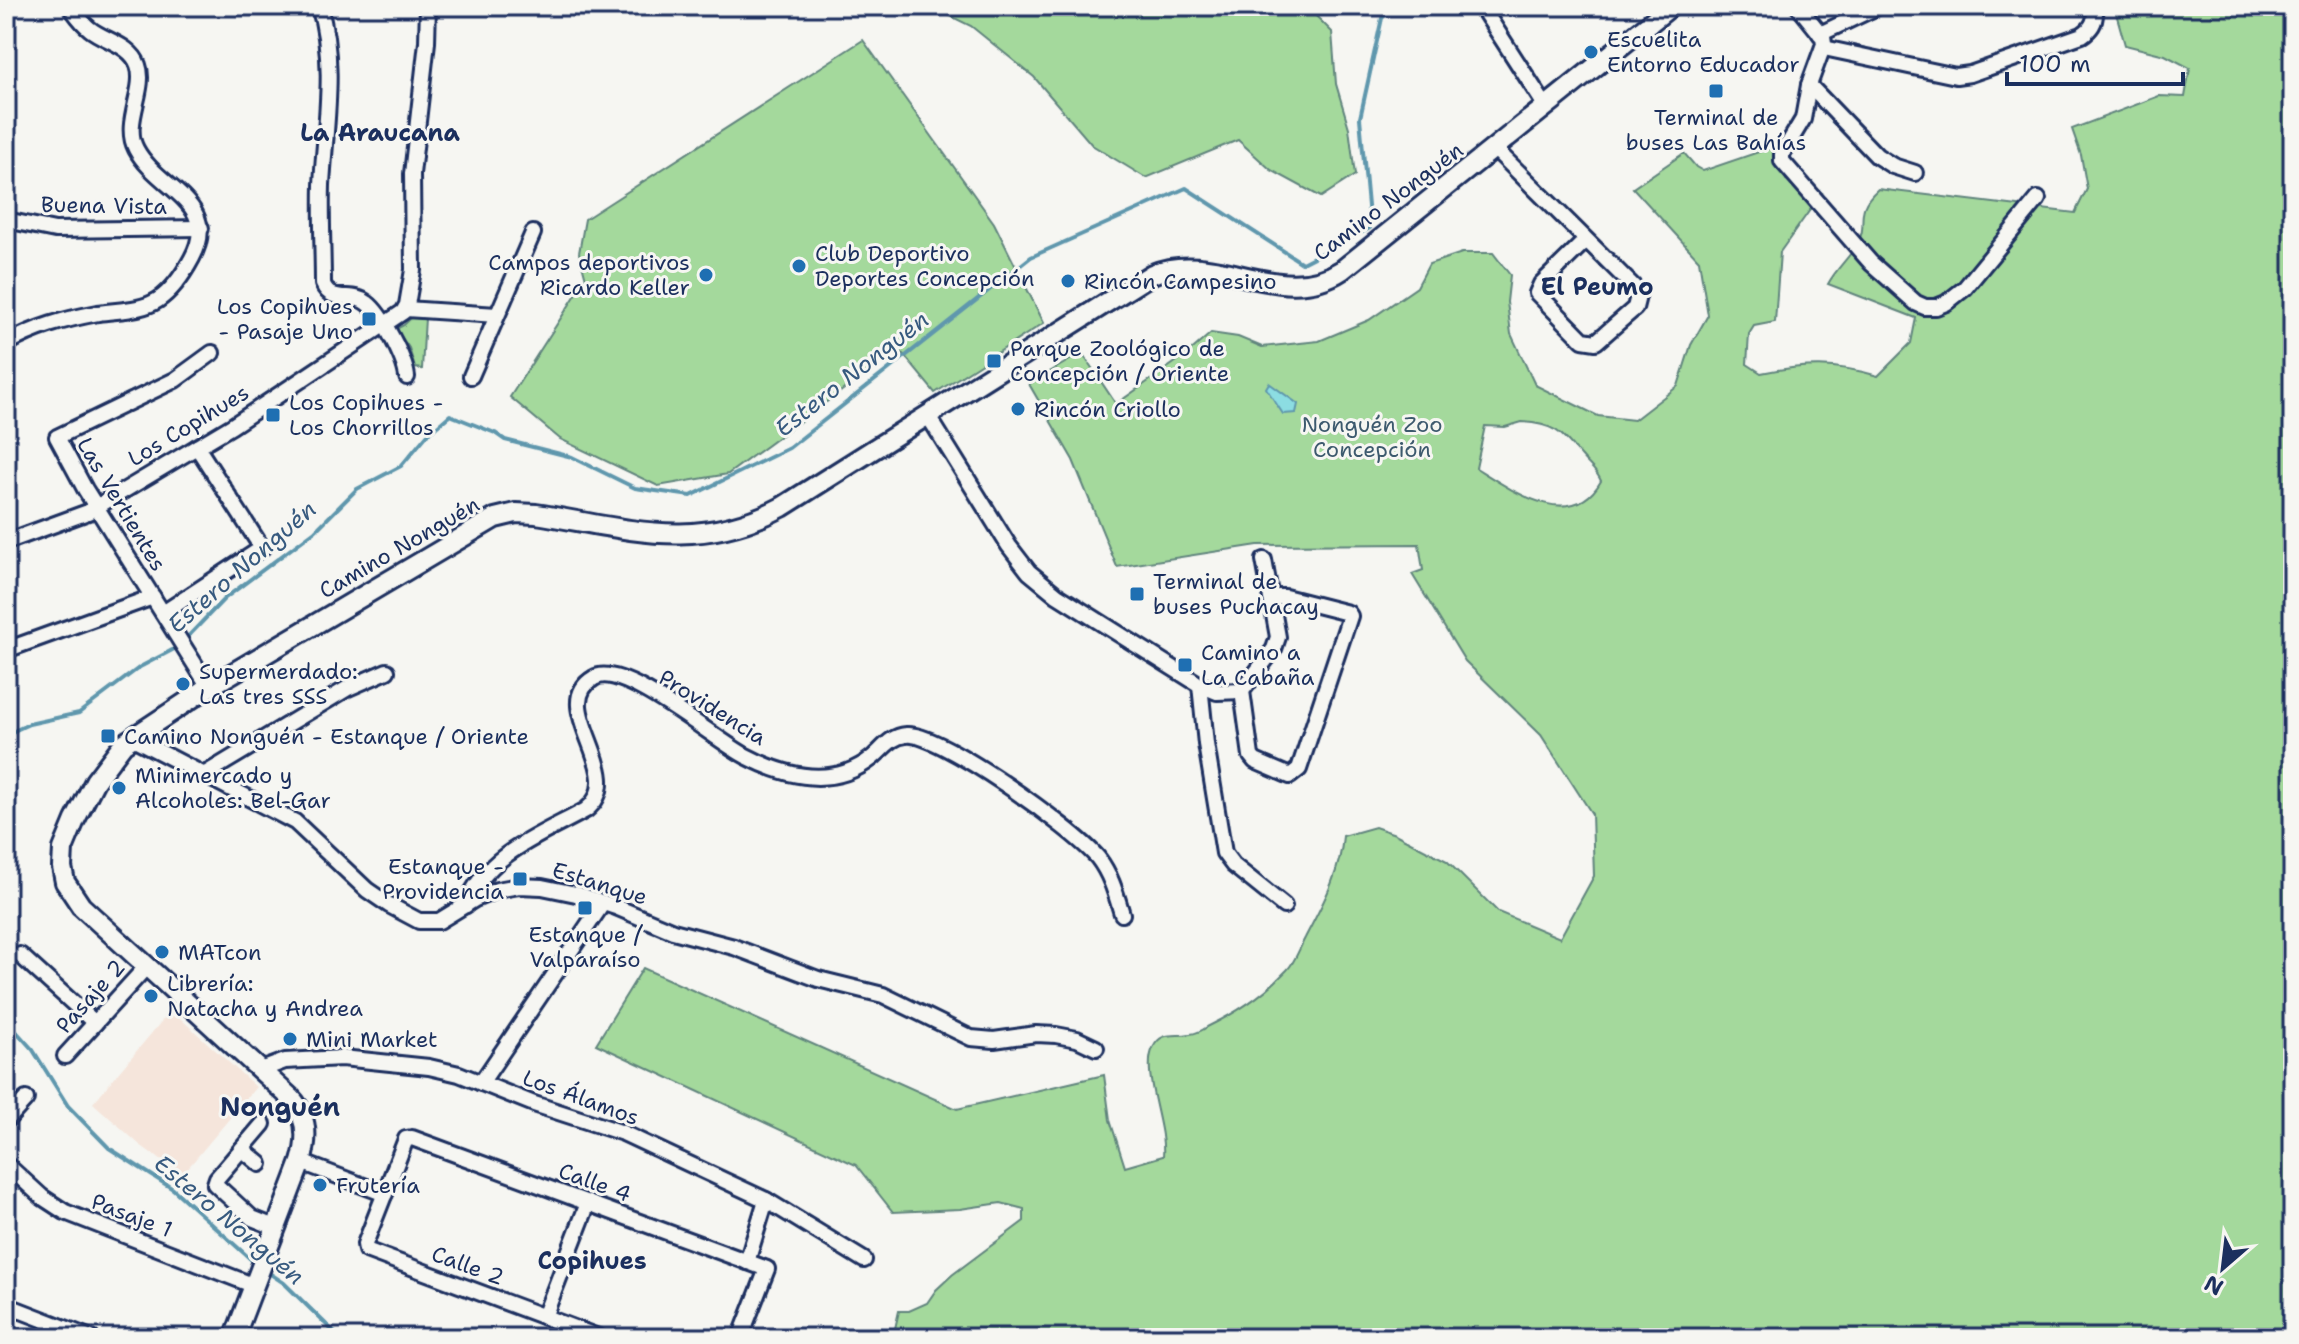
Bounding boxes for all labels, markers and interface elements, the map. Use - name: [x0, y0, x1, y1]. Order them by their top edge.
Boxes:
- place label: Escuelita Entorno Educador: [1607, 25, 1800, 79]
- scale bar: [2007, 36, 2183, 86]
- marker: Escuelita Entorno Educador: [1582, 43, 1600, 61]
- text: 100 m: [2019, 48, 2091, 80]
- marker: Terminal de buses Las Bahías: [1707, 82, 1725, 100]
- place label: Terminal de buses Las Bahías: [1626, 103, 1806, 157]
- district label: La Araucana: [300, 117, 460, 149]
- street label: Camino Nonguén: [1308, 136, 1469, 267]
- street label: Buena Vista: [41, 190, 168, 221]
- place label: Club Deportivo Deportes Concepción: [815, 239, 1034, 293]
- place label: Campos deportivos Ricardo Keller: [488, 248, 690, 302]
- marker: Club Deportivo Deportes Concepción: [790, 257, 808, 275]
- marker: Campos deportivos Ricardo Keller: [697, 266, 715, 284]
- place label: Rincón Campesino: [1084, 267, 1276, 296]
- district label: El Peumo: [1540, 271, 1654, 303]
- marker: Rincón Campesino: [1059, 272, 1077, 290]
- place label: Los Copihues - Pasaje Uno: [217, 292, 353, 346]
- water label: Estero Nonguén: [768, 304, 936, 444]
- marker: Los Copihues - Pasaje Uno: [360, 310, 378, 328]
- place label: Parque Zoológico de Concepción / Oriente: [1010, 334, 1229, 388]
- marker: Parque Zoológico de Concepción / Oriente: [985, 352, 1003, 370]
- street label: Los Copihues: [122, 378, 254, 473]
- place label: Los Copihues - Los Chorrillos: [289, 388, 443, 442]
- place label: Rincón Criollo: [1034, 395, 1181, 424]
- marker: Rincón Criollo: [1009, 400, 1027, 418]
- marker: Los Copihues - Los Chorrillos: [264, 406, 282, 424]
- park label: Nonguén Zoo Concepción: [1301, 410, 1443, 464]
- street label: Las Vertientes: [70, 432, 173, 577]
- street label: Camino Nonguén: [314, 490, 485, 605]
- water label: Estero Nonguén: [161, 494, 323, 640]
- place label: Terminal de buses Puchacay: [1153, 567, 1319, 621]
- marker: Terminal de buses Puchacay: [1128, 585, 1146, 603]
- place label: Camino a La Cabaña: [1201, 638, 1315, 692]
- marker: Camino a La Cabaña: [1176, 656, 1194, 674]
- place label: Supermerdado: Las tres SSS: [199, 657, 358, 711]
- street label: Providencia: [653, 663, 772, 752]
- marker: Supermerdado: Las tres SSS: [174, 675, 192, 693]
- place label: Camino Nonguén - Estanque / Oriente: [124, 722, 529, 751]
- marker: Camino Nonguén - Estanque / Oriente: [99, 727, 117, 745]
- place label: Minimercado y Alcoholes: Bel-Gar: [135, 761, 331, 815]
- marker: Minimercado y Alcoholes: Bel-Gar: [110, 779, 128, 797]
- place label: Estanque - Providencia: [382, 852, 504, 906]
- street label: Estanque: [549, 855, 651, 912]
- marker: Estanque - Providencia: [511, 870, 529, 888]
- marker: Estanque / Valparaíso: [576, 899, 594, 917]
- place label: Estanque / Valparaíso: [528, 920, 644, 974]
- place label: MATcon: [178, 938, 262, 967]
- marker: MATcon: [153, 943, 171, 961]
- street label: Pasaje 2: [49, 953, 131, 1040]
- place label: Librería: Natacha y Andrea: [167, 969, 363, 1023]
- marker: Librería: Natacha y Andrea: [142, 987, 160, 1005]
- place label: Mini Market: [306, 1025, 438, 1054]
- marker: Mini Market: [281, 1030, 299, 1048]
- street label: Los Álamos: [519, 1063, 643, 1132]
- district label: Nonguén: [220, 1089, 340, 1124]
- water label: Estero Nonguén: [147, 1148, 311, 1292]
- street label: Calle 4: [555, 1156, 635, 1209]
- place label: Frutería: [336, 1171, 420, 1200]
- marker: Frutería: [311, 1176, 329, 1194]
- street label: Pasaje 1: [87, 1187, 176, 1244]
- north arrow: [2183, 1228, 2263, 1308]
- street label: Calle 2: [428, 1239, 508, 1292]
- district label: Copihues: [537, 1245, 647, 1277]
- text: N: [2199, 1268, 2228, 1302]

